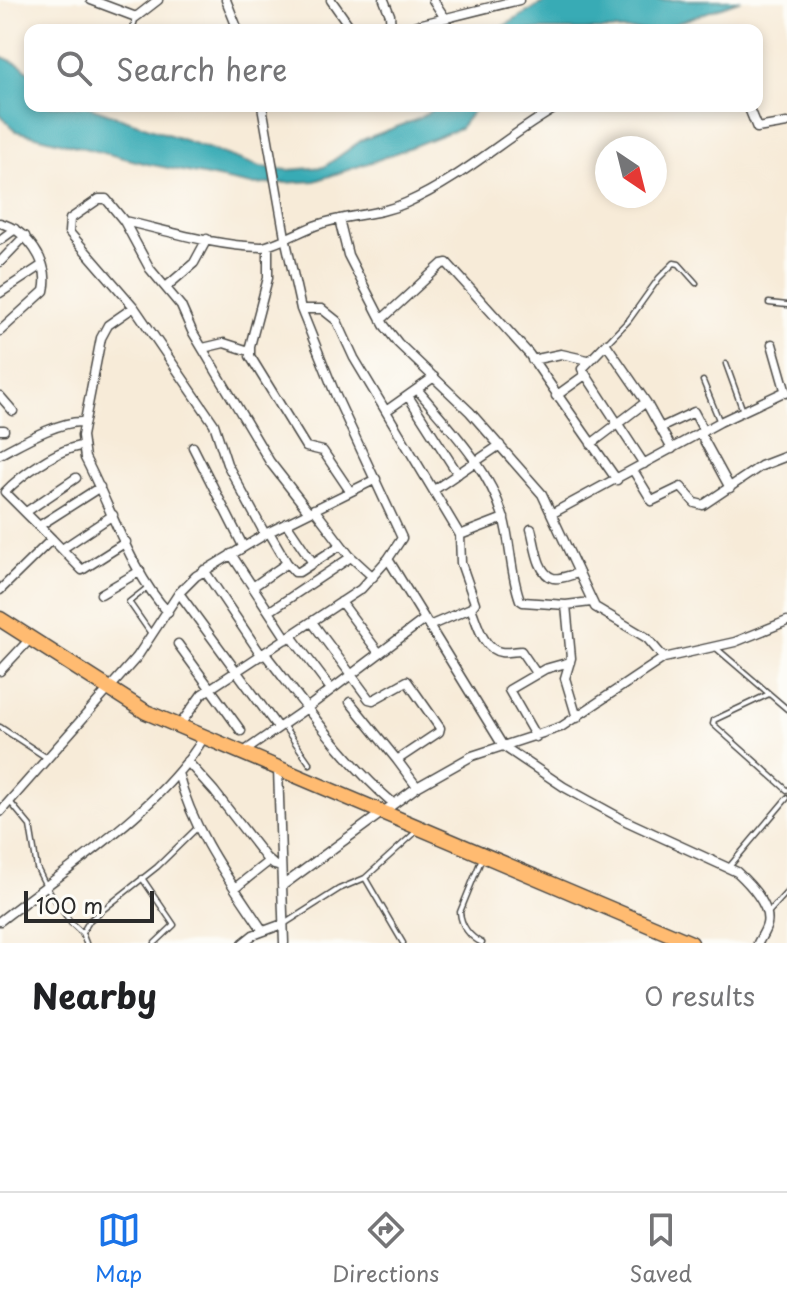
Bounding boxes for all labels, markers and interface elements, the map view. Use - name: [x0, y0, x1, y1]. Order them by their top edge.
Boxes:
- search box: [24, 24, 763, 112]
- icon: search: [52, 46, 96, 90]
- text: Search here: [116, 46, 288, 91]
- north arrow: [595, 136, 667, 208]
- scale bar: [24, 887, 154, 923]
- text: 100 m: [36, 888, 103, 921]
- text: Nearby: [32, 969, 157, 1021]
- text: 0 results: [644, 976, 755, 1015]
- tab: Map: [95, 1208, 142, 1289]
- tab: Directions: [332, 1208, 439, 1289]
- tab: Saved: [629, 1208, 692, 1289]

